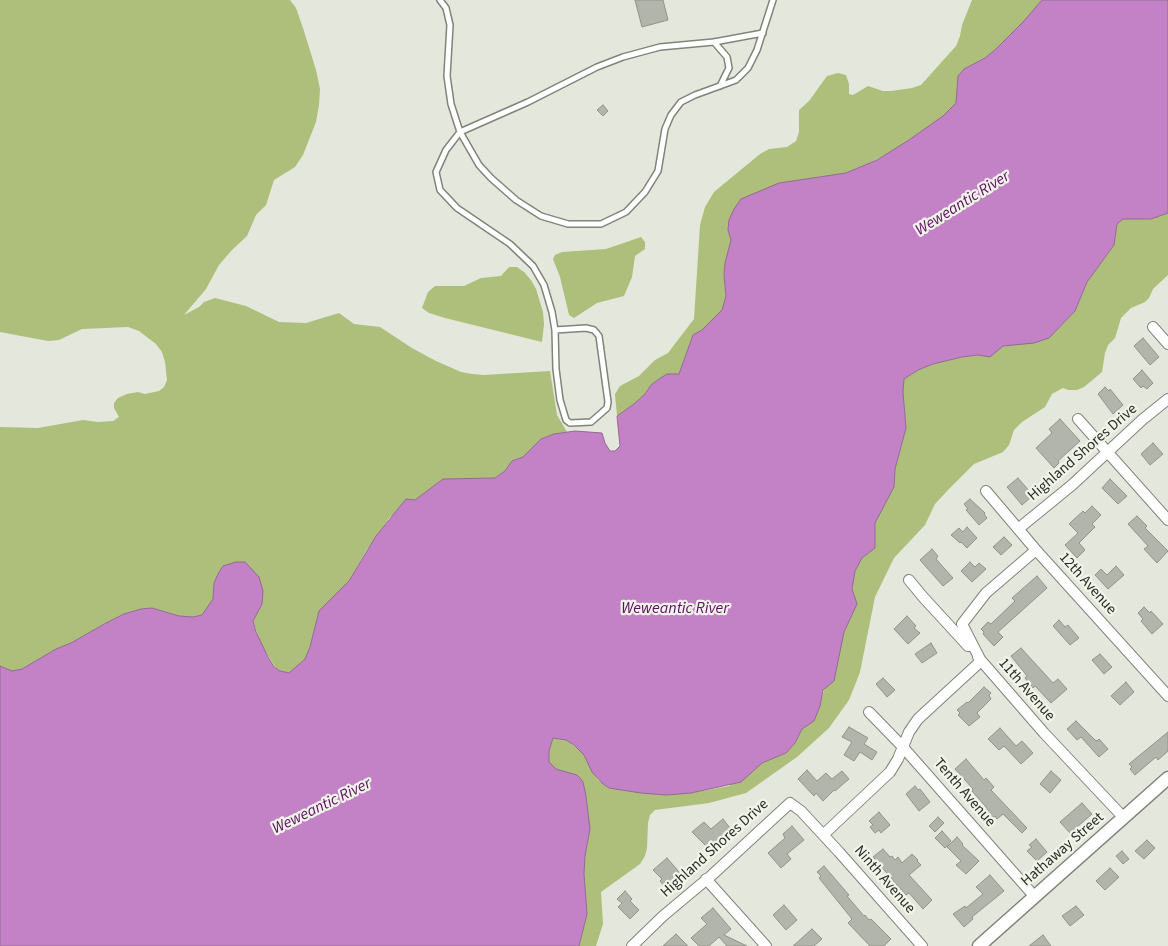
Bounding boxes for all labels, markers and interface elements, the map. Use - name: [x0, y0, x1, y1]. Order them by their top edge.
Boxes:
- water label: Weweantic River: [912, 167, 1014, 241]
- street label: Highland Shores Drive: [1025, 401, 1141, 505]
- street label: 12th Avenue: [1054, 549, 1120, 619]
- water label: Weweantic River: [621, 599, 729, 619]
- street label: 11th Avenue: [994, 655, 1058, 725]
- street label: Tenth Avenue: [929, 755, 999, 831]
- water label: Weweantic River: [270, 775, 374, 839]
- street label: Highland Shores Drive: [657, 796, 773, 902]
- street label: Hathaway Street: [1018, 809, 1108, 891]
- street label: Ninth Avenue: [850, 842, 918, 918]

